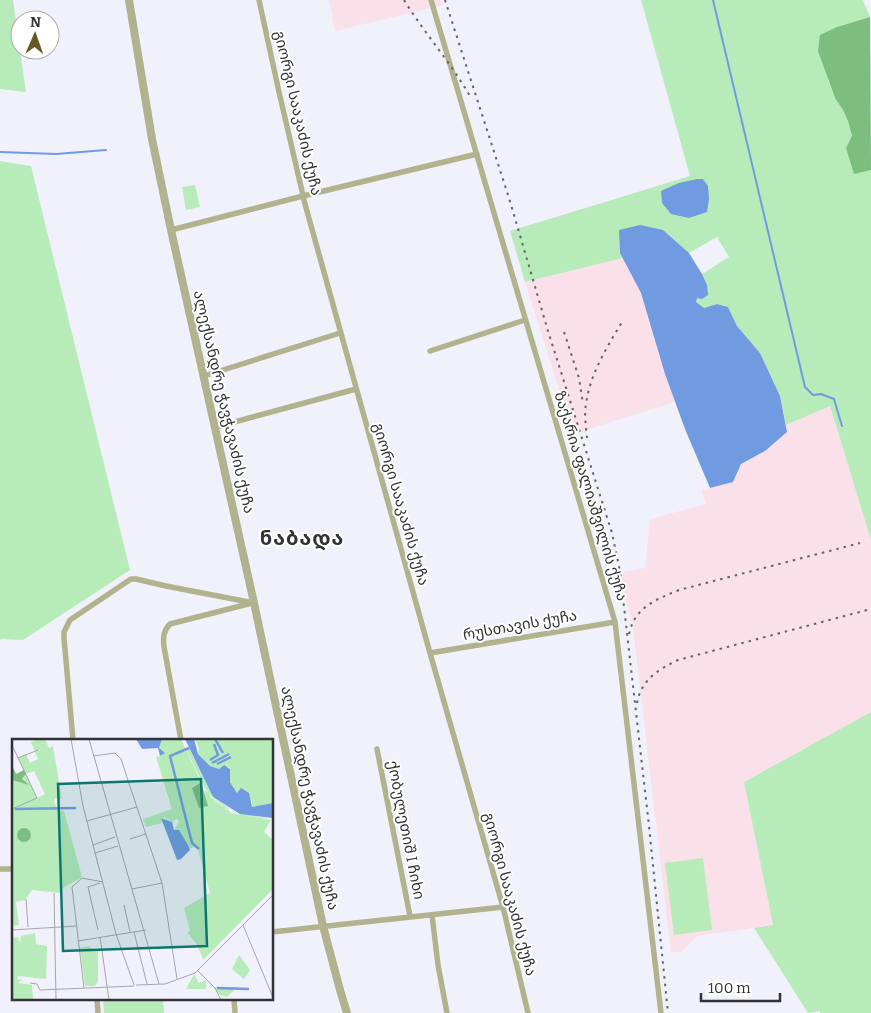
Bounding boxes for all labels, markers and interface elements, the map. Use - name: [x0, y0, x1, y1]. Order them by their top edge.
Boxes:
- north arrow: [10, 10, 60, 60]
- text: N: [30, 14, 41, 31]
- street label: გიორგი სააკაძის ქუჩა: [270, 29, 326, 197]
- street label: ალექსანდრე ჭავჭავაძის ქუჩა: [190, 289, 258, 515]
- street label: ზაქარია ფალიაშვილის ქუჩა: [550, 389, 632, 603]
- street label: გიორგი სააკაძის ქუჩა: [369, 421, 433, 587]
- district label: ნაბადა: [260, 526, 344, 551]
- street label: რუსთავის ქუჩა: [462, 606, 578, 644]
- street label: ალექსანდრე ჭავჭავაძის ქუჩა: [277, 684, 343, 912]
- inset map: [12, 739, 274, 1000]
- street label: ქობულეთიშ I ჩიხი: [384, 759, 428, 901]
- street label: გიორგი სააკაძის ქუჩა: [479, 810, 541, 978]
- scale bar: [701, 970, 780, 1002]
- text: 100 m: [708, 979, 751, 997]

